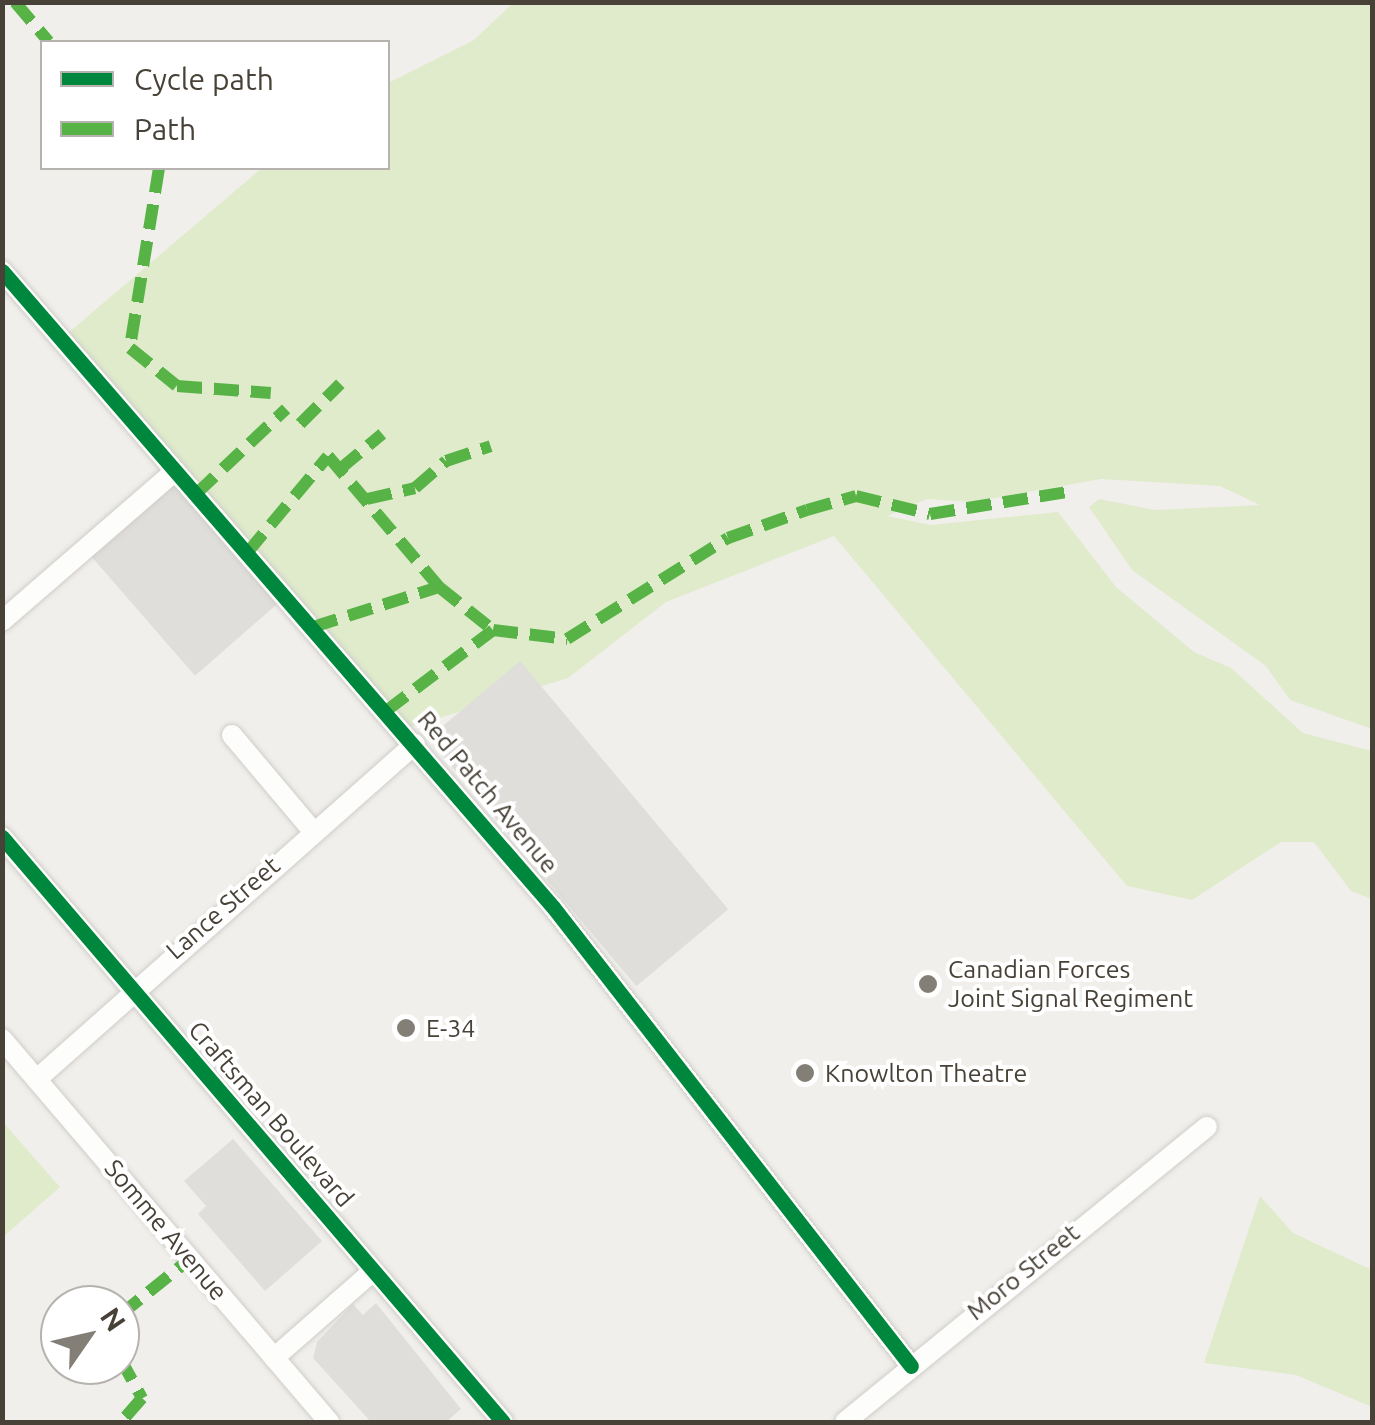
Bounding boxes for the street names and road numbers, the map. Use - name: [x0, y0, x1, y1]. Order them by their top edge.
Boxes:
- street label: Red Patch Avenue: [411, 705, 565, 879]
- street label: Lance Street: [160, 851, 286, 965]
- street label: Craftsman Boulevard: [182, 1015, 360, 1213]
- street label: Somme Avenue: [98, 1153, 234, 1307]
- street label: Moro Street: [961, 1218, 1085, 1326]

